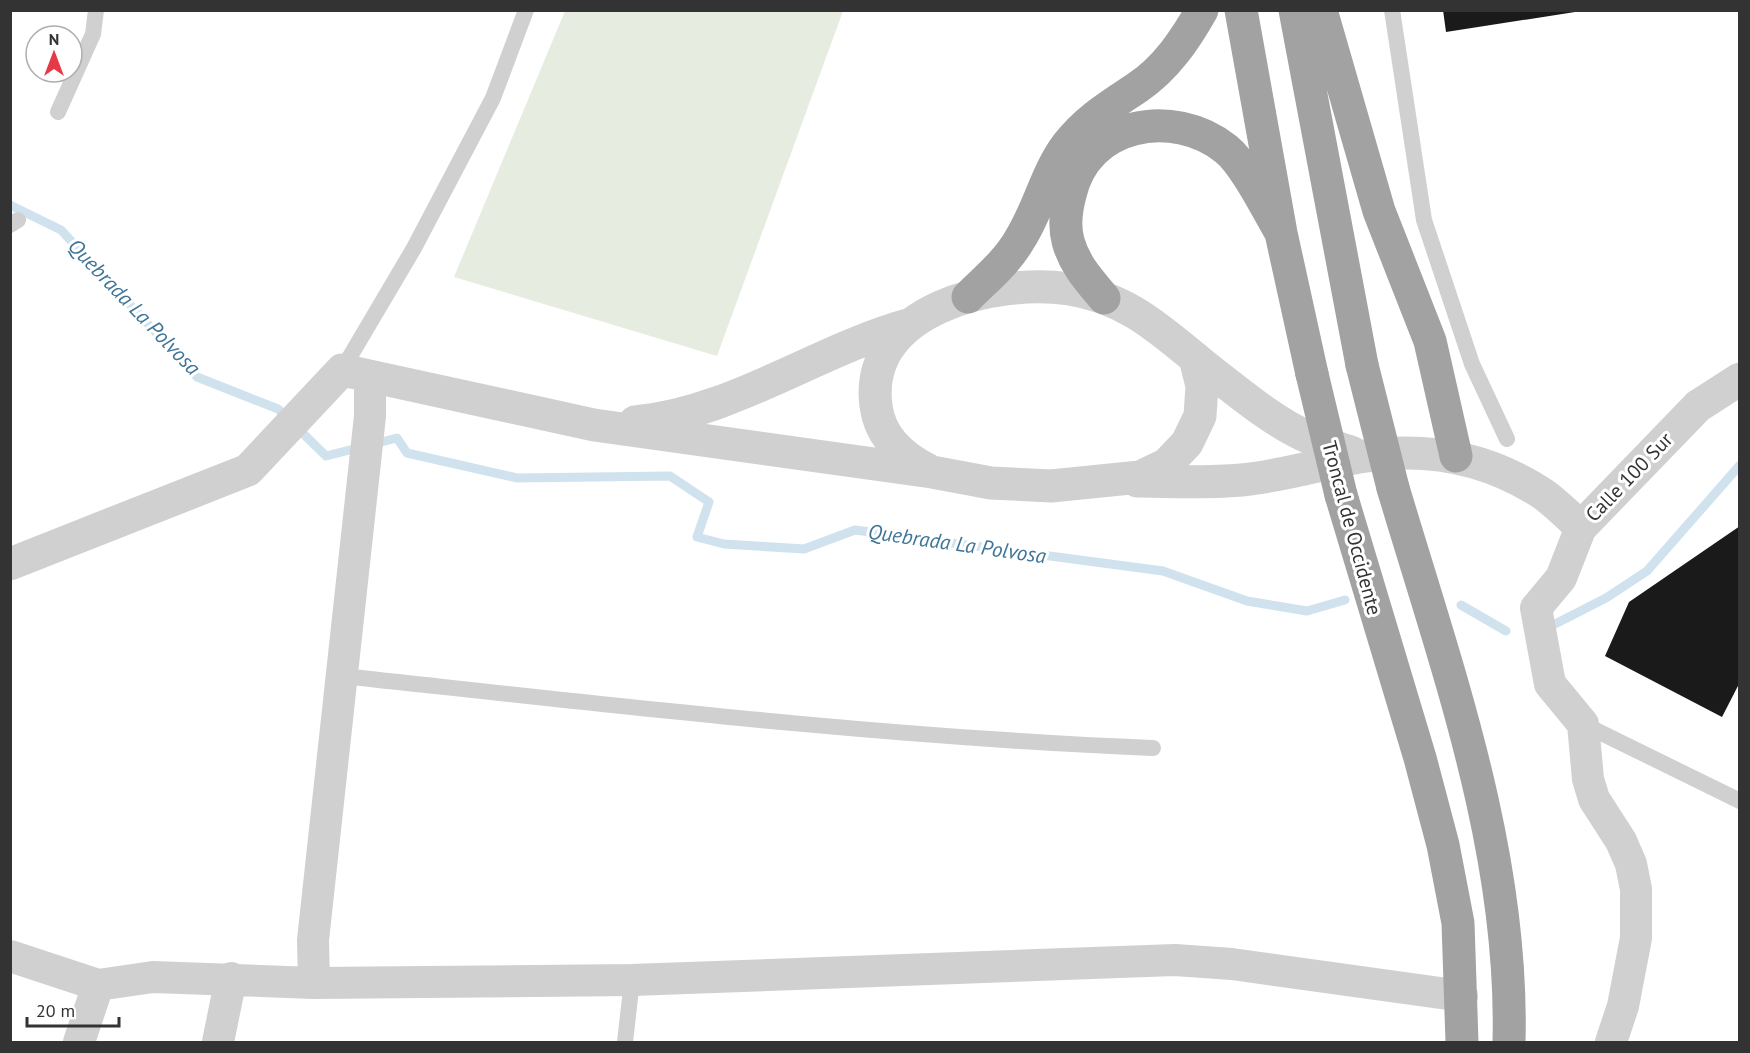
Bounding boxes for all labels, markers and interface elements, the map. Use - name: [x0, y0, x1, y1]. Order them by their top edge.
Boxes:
- north arrow: [24, 24, 84, 84]
- text: N: [49, 29, 59, 49]
- water label: Quebrada La Polvosa: [62, 233, 207, 381]
- street label: Calle 100 Sur: [1580, 427, 1678, 527]
- street label: Troncal de Occidente: [1316, 438, 1388, 618]
- water label: Quebrada La Polvosa: [866, 518, 1049, 569]
- scale bar: [27, 990, 118, 1028]
- text: 20 m: [36, 999, 75, 1022]

